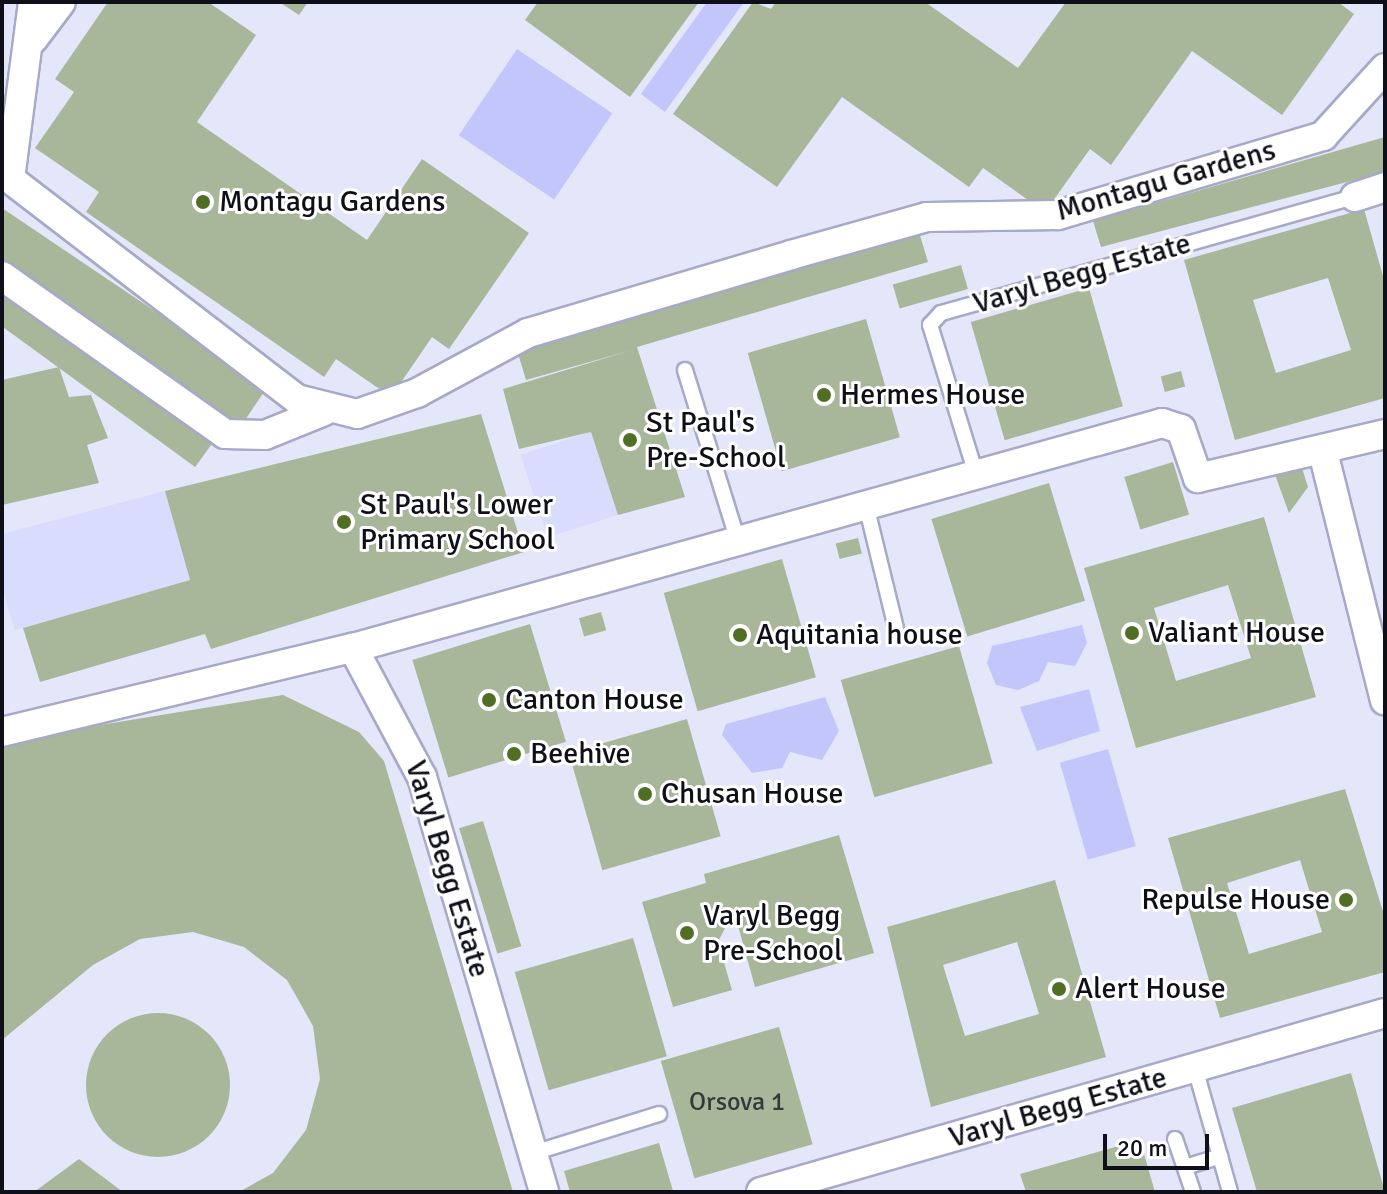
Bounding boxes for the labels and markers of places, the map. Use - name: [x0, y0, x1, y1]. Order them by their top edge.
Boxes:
- place label: Montagu Gardens: [219, 184, 445, 220]
- marker: Montagu Gardens: [194, 193, 212, 211]
- place label: Hermes House: [840, 377, 1025, 413]
- marker: Hermes House: [815, 386, 833, 404]
- place label: St Paul's Pre-School: [646, 405, 786, 476]
- marker: St Paul's Pre-School: [621, 431, 639, 449]
- place label: St Paul's Lower Primary School: [360, 487, 555, 558]
- marker: St Paul's Lower Primary School: [335, 513, 353, 531]
- place label: Valiant House: [1148, 615, 1325, 651]
- place label: Aquitania house: [756, 617, 963, 653]
- marker: Valiant House: [1123, 624, 1141, 642]
- marker: Aquitania house: [731, 626, 749, 644]
- place label: Canton House: [505, 682, 684, 718]
- marker: Canton House: [480, 691, 498, 709]
- place label: Beehive: [530, 736, 631, 772]
- marker: Beehive: [505, 745, 523, 763]
- place label: Chusan House: [661, 776, 844, 812]
- marker: Chusan House: [636, 785, 654, 803]
- place label: Repulse House: [1141, 882, 1330, 918]
- marker: Repulse House: [1337, 891, 1355, 909]
- place label: Varyl Begg Pre-School: [703, 898, 843, 968]
- marker: Varyl Begg Pre-School: [678, 924, 696, 942]
- place label: Alert House: [1075, 971, 1226, 1007]
- marker: Alert House: [1050, 980, 1068, 998]

